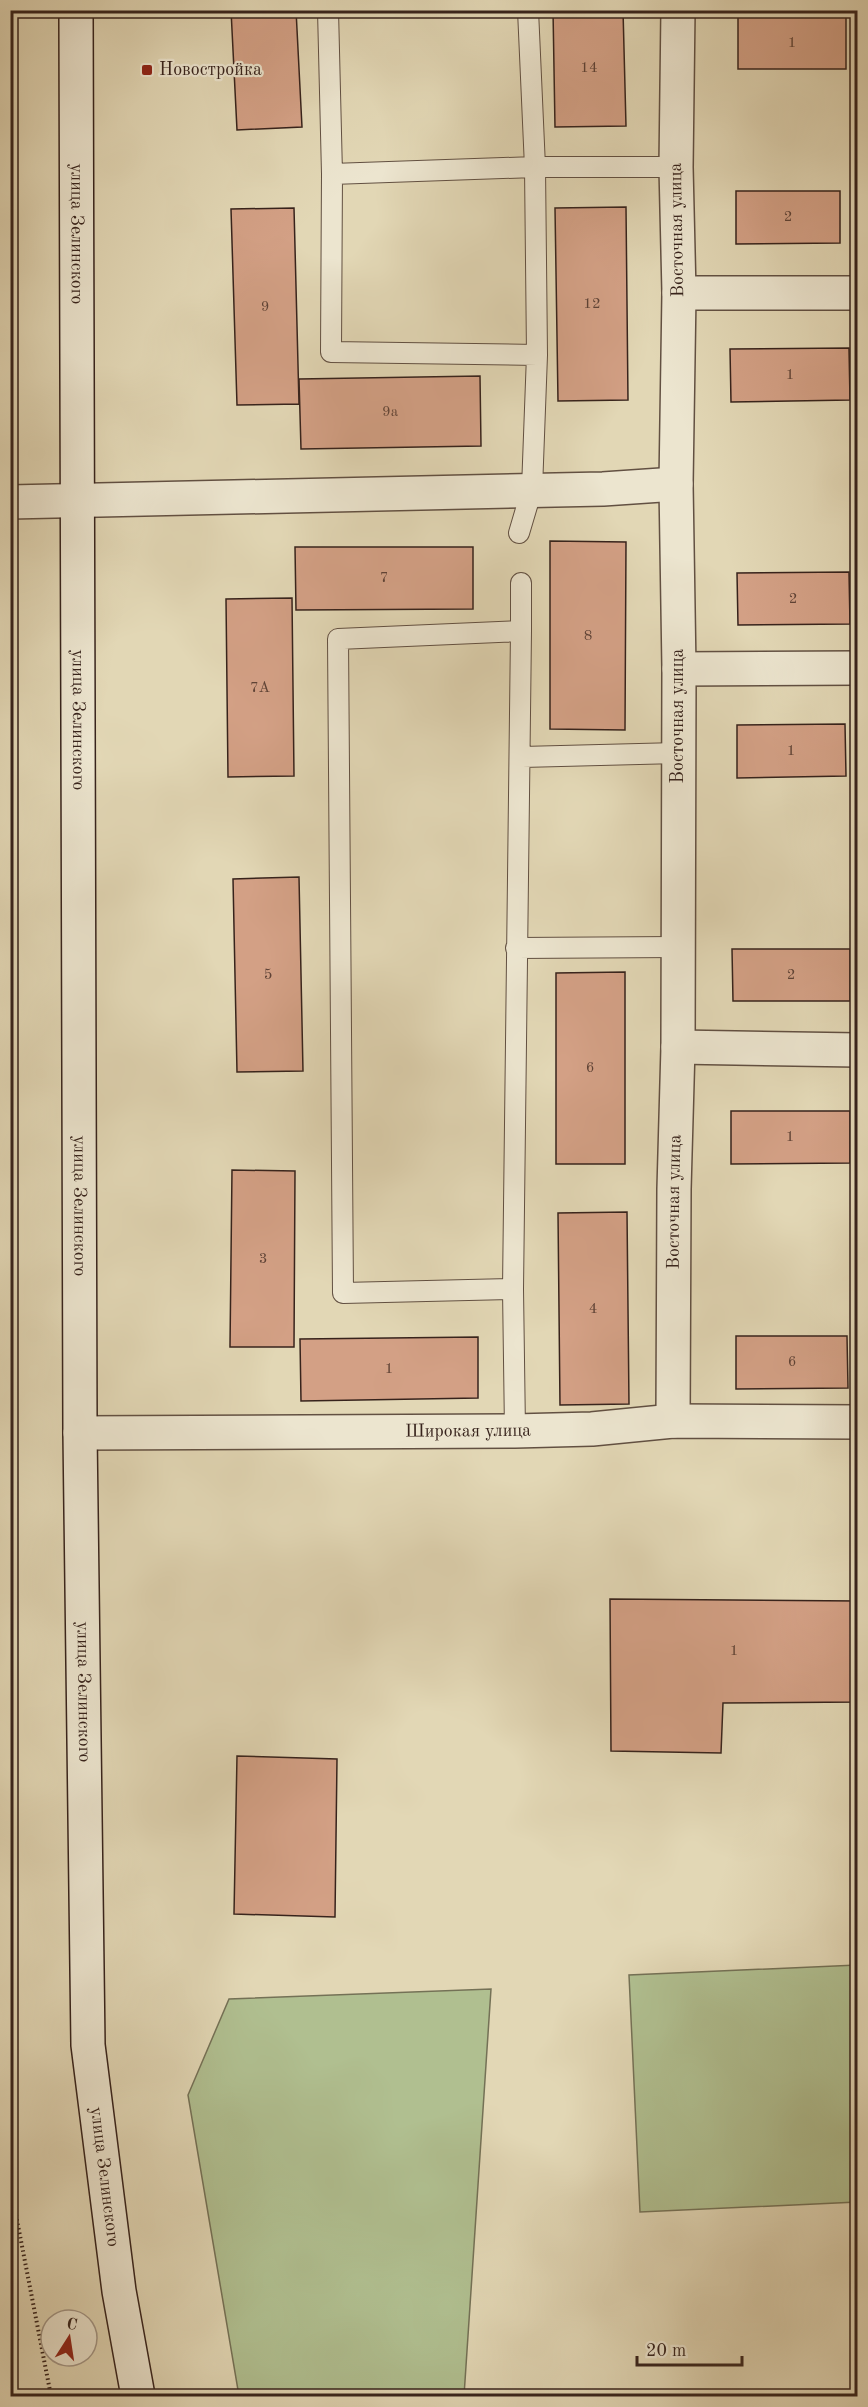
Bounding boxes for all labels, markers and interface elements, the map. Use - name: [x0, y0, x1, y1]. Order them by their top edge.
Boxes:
- house number: 1: [788, 36, 796, 51]
- place label: Новостройка: [159, 61, 262, 79]
- house number: 14: [580, 61, 598, 76]
- marker: Новостройка: [140, 63, 154, 77]
- street label: Восточная улица: [667, 162, 687, 298]
- street label: улица Зелинского: [67, 163, 86, 305]
- house number: 2: [784, 210, 792, 225]
- house number: 12: [583, 297, 601, 312]
- house number: 9: [261, 300, 269, 315]
- house number: 1: [786, 368, 794, 383]
- house number: 9а: [382, 405, 399, 420]
- house number: 7: [380, 571, 388, 586]
- house number: 2: [789, 592, 797, 607]
- house number: 8: [584, 629, 592, 644]
- street label: Восточная улица: [669, 648, 687, 783]
- street label: улица Зелинского: [69, 649, 87, 791]
- house number: 7A: [250, 681, 271, 696]
- house number: 1: [787, 744, 795, 759]
- house number: 5: [264, 968, 272, 983]
- house number: 2: [787, 968, 795, 983]
- house number: 6: [586, 1061, 594, 1076]
- house number: 1: [786, 1130, 794, 1145]
- street label: Восточная улица: [665, 1134, 685, 1270]
- street label: улица Зелинского: [70, 1135, 89, 1277]
- house number: 3: [259, 1252, 267, 1267]
- house number: 4: [589, 1302, 597, 1317]
- house number: 6: [788, 1355, 796, 1370]
- house number: 1: [385, 1362, 393, 1377]
- street label: Широкая улица: [405, 1422, 531, 1441]
- street label: улица Зелинского: [73, 1621, 93, 1763]
- house number: 1: [730, 1644, 738, 1659]
- street label: улица Зелинского: [87, 2106, 122, 2248]
- north arrow: [39, 2308, 99, 2368]
- text: С: [65, 2316, 79, 2334]
- scale bar: [637, 2329, 742, 2367]
- text: 20 m: [646, 2342, 686, 2360]

